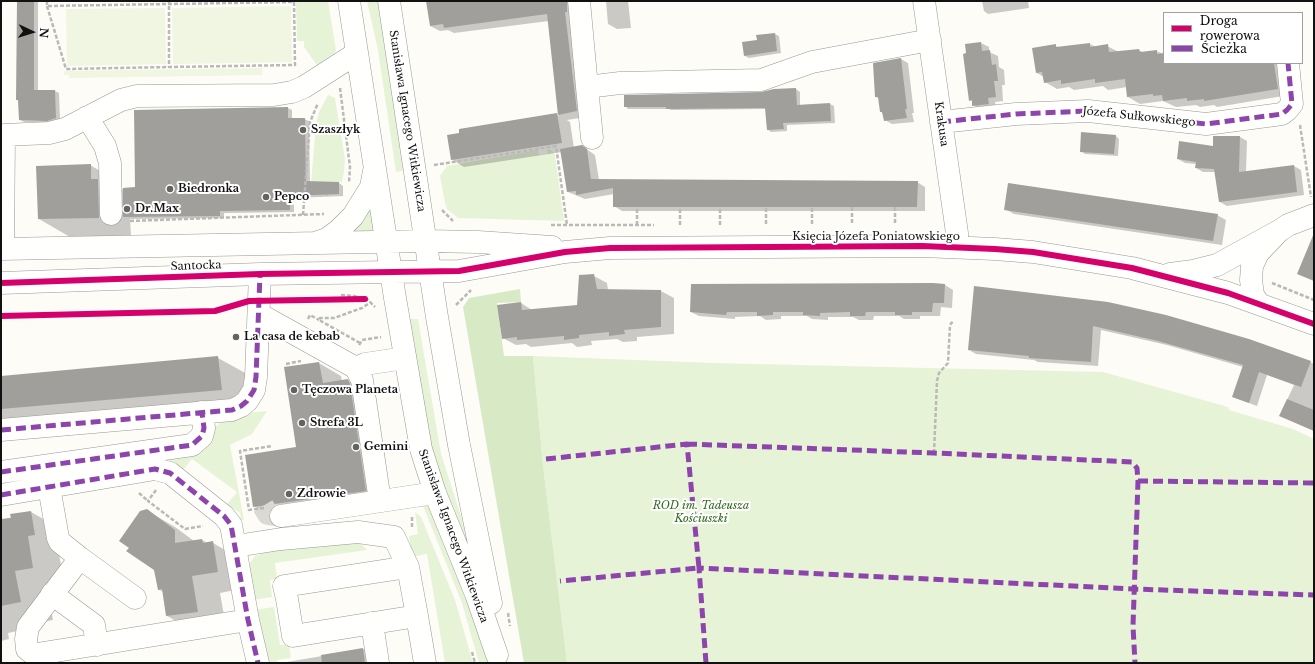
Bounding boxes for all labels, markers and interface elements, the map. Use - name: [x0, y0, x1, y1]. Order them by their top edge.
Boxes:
- north arrow: [12, 12, 52, 52]
- legend: [1163, 12, 1303, 64]
- text: Droga rowerowa: [1200, 13, 1260, 43]
- text: N: [37, 27, 51, 38]
- street label: Stanisława Ignacego Witkiewicza: [386, 29, 428, 213]
- text: Ścieżka: [1201, 41, 1247, 56]
- street label: Krakusa: [931, 101, 951, 147]
- street label: Józefa Sułkowskiego: [1082, 104, 1196, 130]
- place label: Szaszłyk: [311, 123, 360, 137]
- marker: Szaszłyk: [298, 125, 308, 135]
- place label: Biedronka: [178, 182, 239, 196]
- marker: Biedronka: [165, 184, 175, 194]
- place label: Pepco: [274, 190, 309, 204]
- marker: Pepco: [261, 192, 271, 202]
- place label: Dr.Max: [135, 202, 179, 216]
- marker: Dr.Max: [122, 204, 132, 214]
- street label: Księcia Józefa Poniatowskiego: [792, 230, 960, 244]
- street label: Santocka: [170, 259, 222, 273]
- place label: La casa de kebab: [244, 330, 340, 344]
- marker: La casa de kebab: [231, 332, 241, 342]
- place label: Tęczowa Planeta: [302, 383, 398, 397]
- marker: Tęczowa Planeta: [289, 385, 299, 395]
- place label: Strefa 3L: [310, 416, 363, 430]
- marker: Strefa 3L: [297, 418, 307, 428]
- place label: Gemini: [364, 440, 408, 454]
- marker: Gemini: [351, 442, 361, 452]
- street label: Stanisława Ignacego Witkiewicza: [415, 447, 491, 625]
- place label: Zdrowie: [297, 487, 346, 501]
- marker: Zdrowie: [284, 489, 294, 499]
- park label: ROD im. Tadeusza Kościuszki: [653, 499, 749, 525]

